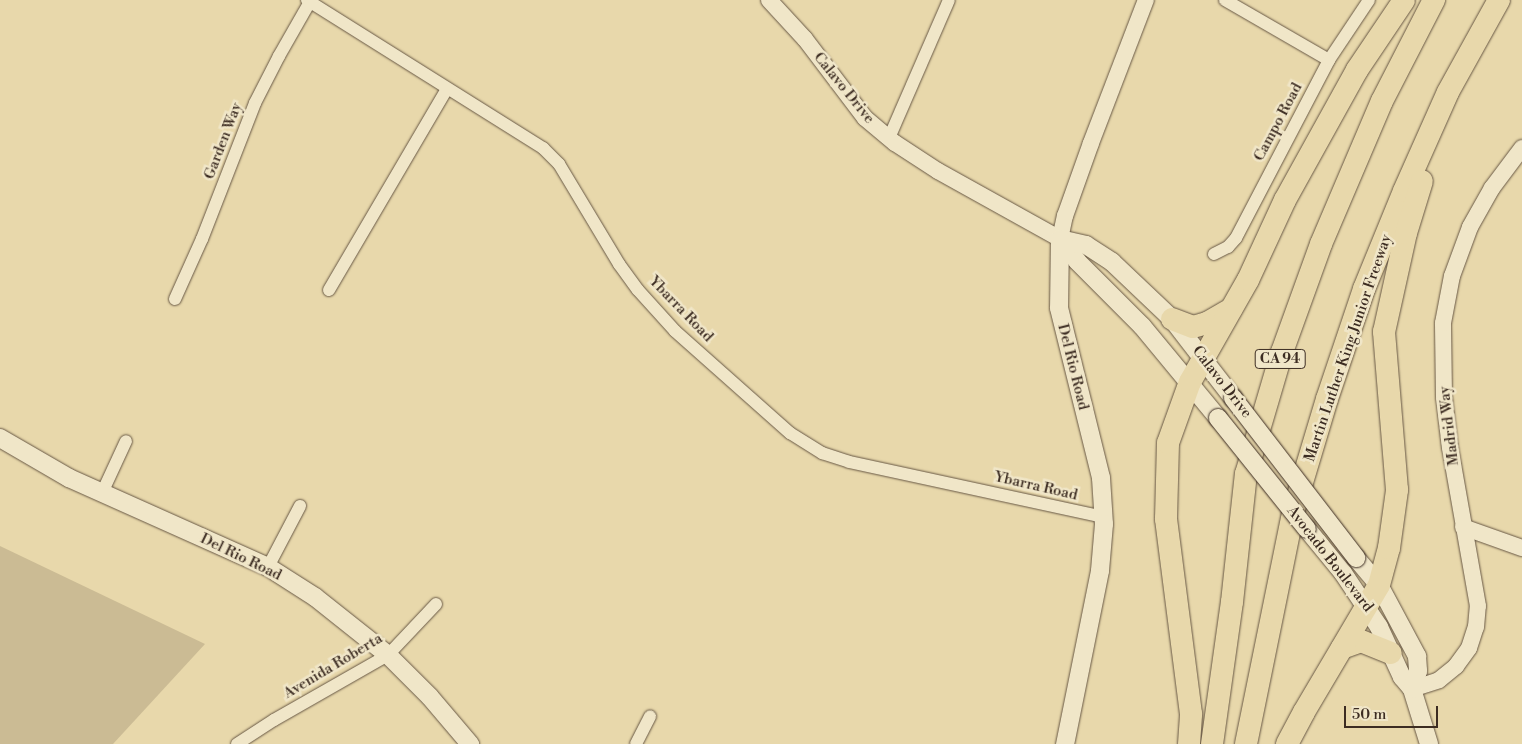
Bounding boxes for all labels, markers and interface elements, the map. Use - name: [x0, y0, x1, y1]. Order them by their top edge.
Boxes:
- street label: Calavo Drive: [810, 49, 878, 127]
- street label: Campo Road: [1250, 80, 1306, 164]
- street label: Garden Way: [200, 100, 246, 182]
- street label: Martin Luther King Junior Freeway: [1301, 232, 1395, 464]
- street label: Ybarra Road: [645, 272, 717, 346]
- street label: Del Rio Road: [1054, 322, 1092, 412]
- street label: Calavo Drive: [1188, 342, 1256, 422]
- road number: CA 94: [1254, 348, 1306, 370]
- street label: Madrid Way: [1435, 385, 1463, 467]
- street label: Ybarra Road: [993, 468, 1079, 504]
- street label: Avocado Boulevard: [1283, 502, 1377, 616]
- street label: Del Rio Road: [197, 530, 285, 584]
- street label: Avenida Roberta: [280, 629, 386, 703]
- scale bar: [1347, 696, 1441, 728]
- text: 50 m: [1352, 705, 1386, 724]

